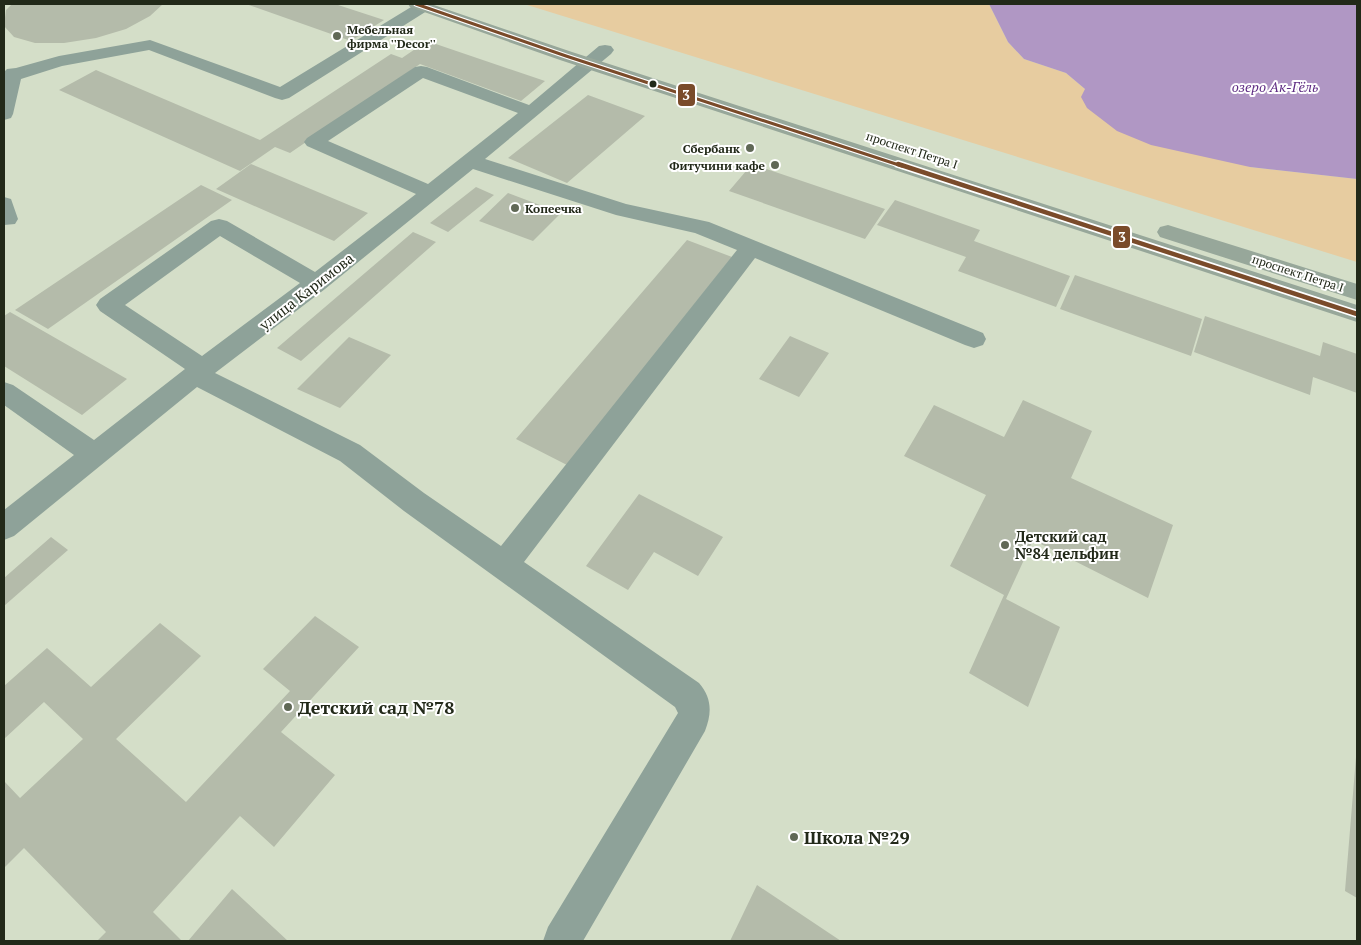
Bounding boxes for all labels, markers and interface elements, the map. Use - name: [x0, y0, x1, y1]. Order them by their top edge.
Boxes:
- place label: Мебельная фирма ''Decor'': [347, 22, 436, 51]
- marker: Мебельная фирма ''Decor'': [331, 30, 343, 42]
- water label: озеро Ак-Гёль: [1232, 77, 1318, 96]
- unlabelled marker: [648, 79, 658, 89]
- line badge: 3: [677, 83, 696, 107]
- text: 3: [682, 85, 690, 104]
- street label: проспект Петра I: [864, 128, 960, 172]
- place label: Сбербанк: [683, 141, 741, 156]
- marker: Сбербанк: [744, 142, 756, 154]
- place label: Фитучини кафе: [669, 158, 766, 173]
- marker: Фитучини кафе: [769, 159, 781, 171]
- place label: Копеечка: [525, 201, 582, 216]
- marker: Копеечка: [509, 202, 521, 214]
- line badge: 3: [1112, 225, 1131, 249]
- text: 3: [1118, 227, 1126, 246]
- street label: улица Каримова: [254, 248, 358, 335]
- street label: проспект Петра I: [1250, 251, 1346, 295]
- place label: Детский сад №84 дельфин: [1015, 526, 1119, 563]
- marker: Детский сад №84 дельфин: [999, 539, 1011, 551]
- place label: Детский сад №78: [298, 695, 454, 719]
- marker: Детский сад №78: [282, 701, 294, 713]
- place label: Школа №29: [804, 825, 910, 849]
- marker: Школа №29: [788, 831, 800, 843]

